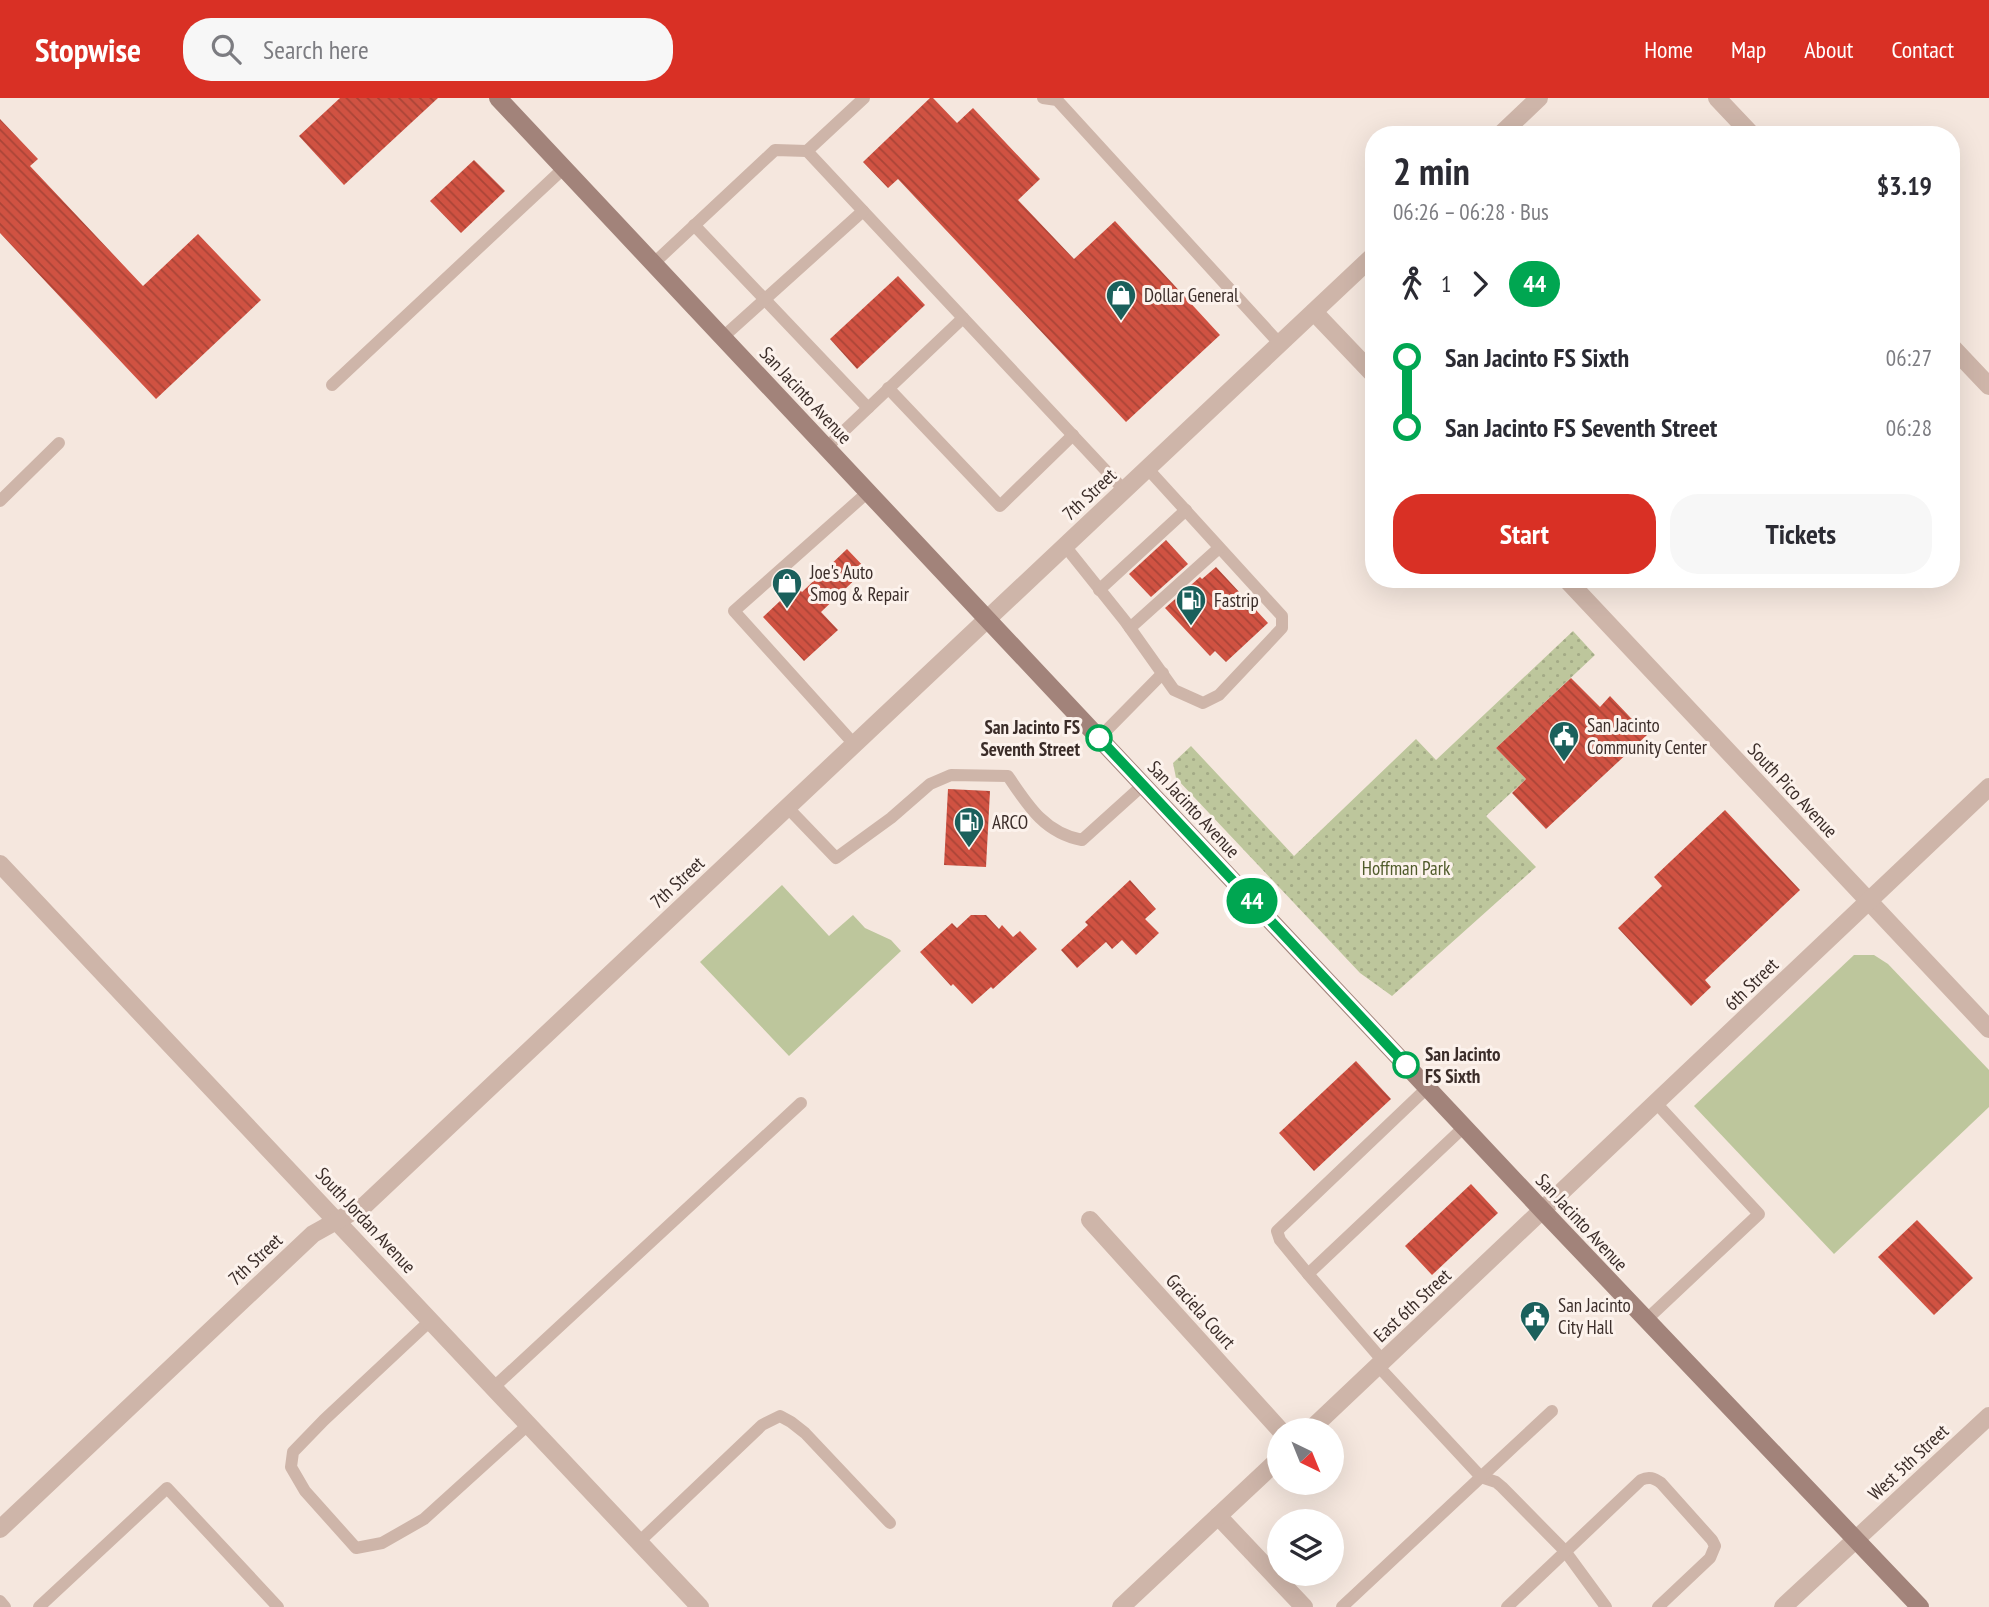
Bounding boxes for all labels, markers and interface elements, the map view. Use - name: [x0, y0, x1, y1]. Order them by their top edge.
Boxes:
- search box: [183, 18, 673, 81]
- text: Stopwise: [35, 28, 141, 71]
- icon: search: [207, 30, 245, 68]
- text: Search here: [263, 33, 369, 66]
- text: Home: [1644, 34, 1693, 65]
- text: Map: [1731, 34, 1766, 65]
- text: About: [1804, 34, 1853, 65]
- text: Contact: [1891, 34, 1954, 65]
- text: 2 min: [1393, 146, 1470, 195]
- text: $3.19: [1877, 169, 1932, 202]
- text: 06:26 – 06:28 · Bus: [1393, 197, 1549, 226]
- icon: walk: [1393, 265, 1431, 303]
- icon: forward: [1461, 265, 1499, 303]
- text: 44: [1523, 268, 1546, 299]
- text: 1: [1441, 269, 1451, 298]
- shop icon: Dollar General: [1104, 278, 1138, 322]
- place label: Dollar General: [1144, 283, 1239, 307]
- street label: San Jacinto Avenue: [755, 341, 857, 449]
- text: San Jacinto FS Sixth: [1445, 341, 1629, 374]
- text: 06:27: [1886, 343, 1932, 372]
- text: San Jacinto FS Seventh Street: [1445, 411, 1717, 444]
- text: 06:28: [1886, 413, 1932, 442]
- street label: 7th Street: [1057, 462, 1122, 525]
- button: Start: [1393, 494, 1656, 574]
- button: Tickets: [1670, 494, 1932, 574]
- place label: Joe's Auto Smog & Repair: [809, 560, 910, 606]
- shop icon: Joe's Auto Smog & Repair: [770, 566, 804, 610]
- fuel station icon: Fastrip: [1174, 583, 1208, 627]
- place label: Fastrip: [1214, 588, 1259, 612]
- place label: San Jacinto Community Center: [1587, 713, 1708, 759]
- place label: San Jacinto FS Seventh Street: [980, 715, 1080, 761]
- public building icon: San Jacinto Community Center: [1547, 719, 1581, 763]
- marker: San Jacinto FS Seventh Street: [1086, 725, 1112, 751]
- street label: South Pico Avenue: [1743, 738, 1843, 843]
- street label: San Jacinto Avenue: [1143, 755, 1245, 863]
- fuel station icon: ARCO: [952, 805, 986, 849]
- place label: ARCO: [992, 810, 1028, 834]
- street label: 7th Street: [645, 850, 710, 913]
- park label: Hoffman Park: [1362, 856, 1451, 880]
- line badge: 44: [1220, 878, 1284, 924]
- text: 44: [1241, 885, 1263, 916]
- street label: 6th Street: [1719, 952, 1783, 1015]
- place label: San Jacinto FS Sixth: [1425, 1042, 1500, 1088]
- marker: San Jacinto FS Sixth: [1393, 1052, 1419, 1078]
- street label: South Jordan Avenue: [311, 1162, 421, 1278]
- street label: San Jacinto Avenue: [1531, 1168, 1633, 1276]
- street label: 7th Street: [223, 1227, 288, 1290]
- street label: East 6th Street: [1368, 1263, 1456, 1347]
- street label: Graciela Court: [1161, 1269, 1241, 1354]
- place label: San Jacinto City Hall: [1558, 1293, 1631, 1339]
- public building icon: San Jacinto City Hall: [1518, 1299, 1552, 1343]
- north arrow: [1267, 1418, 1344, 1494]
- map controls: [1267, 1418, 1344, 1586]
- street label: West 5th Street: [1863, 1418, 1954, 1505]
- button: layers: [1267, 1509, 1344, 1586]

